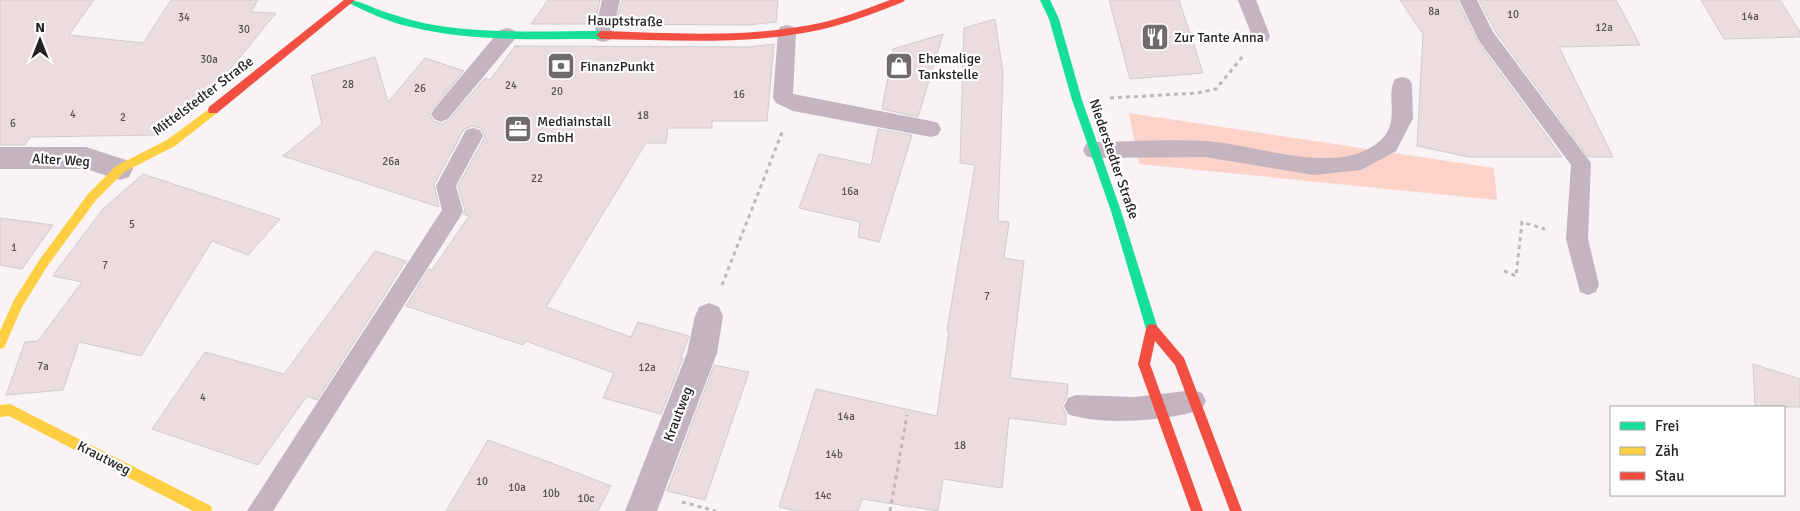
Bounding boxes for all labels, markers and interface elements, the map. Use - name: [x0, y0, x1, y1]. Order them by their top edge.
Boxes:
- house number: 8a: [1428, 5, 1440, 18]
- house number: 10: [1507, 8, 1519, 21]
- house number: 14a: [1741, 10, 1759, 23]
- house number: 34: [178, 11, 190, 24]
- street label: Hauptstraße: [587, 12, 663, 30]
- north arrow: [15, 15, 65, 65]
- text: N: [35, 19, 45, 36]
- house number: 12a: [1595, 21, 1613, 34]
- restaurant icon: Zur Tante Anna: [1140, 22, 1170, 52]
- house number: 30: [238, 23, 250, 36]
- place label: Zur Tante Anna: [1174, 29, 1264, 46]
- place label: Ehemalige Tankstelle: [918, 50, 981, 83]
- bank icon: FinanzPunkt: [546, 51, 576, 81]
- shop icon: Ehemalige Tankstelle: [884, 51, 914, 81]
- street label: Mittelstedter Straße: [149, 53, 257, 139]
- house number: 30a: [200, 53, 218, 66]
- place label: FinanzPunkt: [580, 58, 655, 75]
- house number: 28: [342, 78, 354, 91]
- house number: 24: [505, 79, 517, 92]
- house number: 26: [414, 82, 426, 95]
- house number: 20: [551, 85, 563, 98]
- house number: 16: [733, 88, 745, 101]
- street label: Niederstedter Straße: [1085, 97, 1143, 221]
- house number: 4: [70, 108, 76, 121]
- house number: 18: [637, 109, 649, 122]
- house number: 2: [120, 111, 126, 124]
- place label: Mediainstall GmbH: [537, 113, 611, 146]
- office icon: Mediainstall GmbH: [503, 114, 533, 144]
- house number: 6: [10, 117, 16, 130]
- street label: Alter Weg: [32, 150, 90, 170]
- house number: 26a: [382, 155, 400, 168]
- house number: 22: [531, 172, 543, 185]
- house number: 16a: [841, 185, 859, 198]
- house number: 5: [129, 218, 135, 231]
- house number: 1: [11, 241, 17, 254]
- house number: 7: [102, 259, 108, 272]
- house number: 7: [984, 290, 990, 303]
- house number: 7a: [37, 360, 49, 373]
- house number: 12a: [638, 361, 656, 374]
- street label: Krautweg: [660, 384, 696, 444]
- house number: 4: [200, 391, 206, 404]
- legend: [1610, 406, 1785, 496]
- house number: 14a: [837, 410, 855, 423]
- text: Frei: [1655, 417, 1679, 435]
- street label: Krautweg: [75, 437, 133, 479]
- house number: 18: [954, 439, 966, 452]
- text: Zäh: [1655, 442, 1679, 460]
- house number: 14b: [825, 448, 843, 461]
- text: Stau: [1655, 467, 1684, 485]
- house number: 10: [476, 475, 488, 488]
- house number: 10a: [508, 481, 526, 494]
- house number: 10b: [542, 487, 560, 500]
- house number: 14c: [814, 489, 832, 502]
- house number: 10c: [577, 492, 595, 505]

